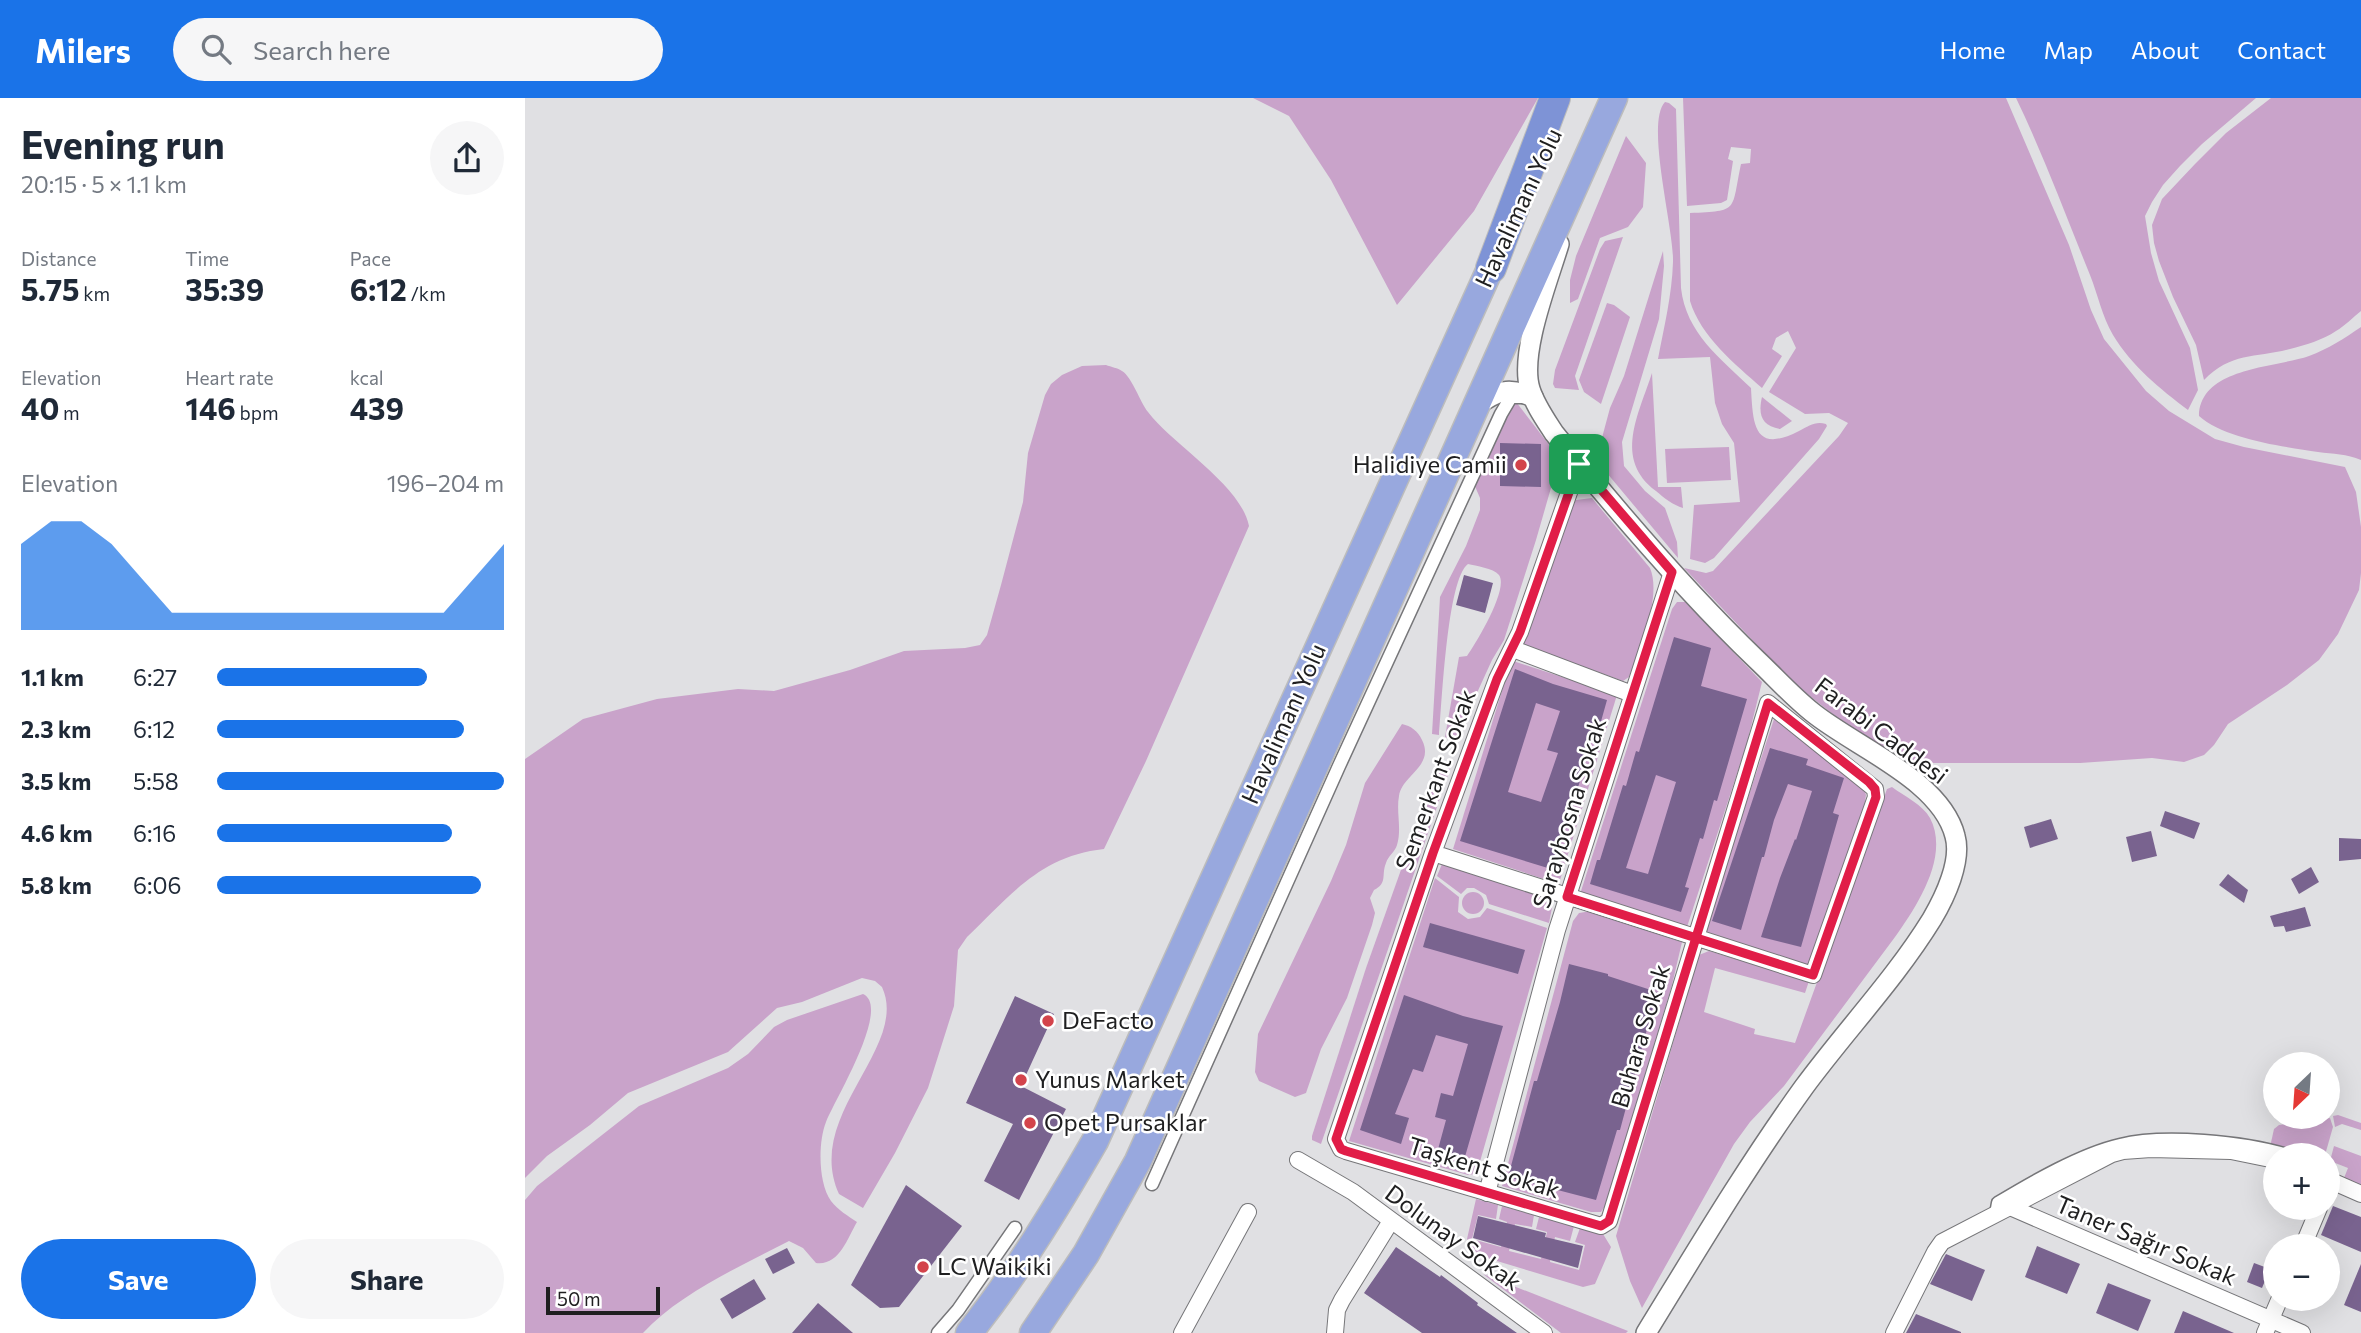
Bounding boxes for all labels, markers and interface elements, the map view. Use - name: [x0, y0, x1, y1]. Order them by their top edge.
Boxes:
- search box: [173, 18, 663, 81]
- text: Milers: [35, 29, 131, 70]
- icon: search: [197, 30, 235, 68]
- text: Search here: [253, 34, 390, 65]
- text: Home: [1940, 35, 2006, 64]
- text: Map: [2044, 35, 2093, 64]
- text: About: [2131, 35, 2199, 64]
- text: Contact: [2237, 35, 2326, 64]
- text: Evening run: [21, 120, 225, 167]
- button: share: [430, 121, 504, 195]
- street label: Havalimanı Yolu: [1468, 123, 1567, 292]
- text: 20:15 · 5 × 1.1 km: [21, 170, 187, 198]
- text: Distance: [21, 247, 97, 270]
- text: Time: [185, 247, 229, 270]
- text: Pace: [350, 247, 391, 270]
- text: 5.75: [21, 270, 80, 307]
- text: 35:39: [185, 270, 264, 307]
- text: 6:12: [350, 270, 407, 307]
- text: km: [80, 282, 110, 305]
- text: /km: [407, 282, 446, 305]
- text: Elevation: [21, 366, 101, 389]
- text: Heart rate: [185, 366, 274, 389]
- text: kcal: [350, 366, 384, 389]
- text: 40: [21, 389, 59, 426]
- text: 146: [185, 389, 236, 426]
- text: 439: [350, 389, 404, 426]
- text: m: [59, 401, 80, 424]
- text: bpm: [236, 401, 279, 424]
- pin: [1549, 434, 1609, 494]
- icon: arrive: [1560, 445, 1598, 483]
- place label: Halidiye Camii: [1353, 449, 1507, 478]
- marker: Halidiye Camii: [1513, 457, 1529, 473]
- text: Elevation: [21, 469, 118, 497]
- text: 196–204 m: [387, 469, 504, 497]
- street label: Havalimanı Yolu: [1234, 639, 1331, 808]
- text: 1.1 km: [21, 663, 84, 691]
- text: 6:27: [133, 663, 177, 691]
- street label: Farabi Caddesi: [1810, 670, 1954, 789]
- street label: Semerkant Sokak: [1388, 685, 1481, 874]
- street label: Saraybosna Sokak: [1526, 714, 1611, 911]
- text: 2.3 km: [21, 715, 91, 743]
- text: 6:12: [133, 715, 175, 743]
- text: 3.5 km: [21, 767, 91, 795]
- text: 5:58: [133, 767, 179, 795]
- text: 4.6 km: [21, 819, 93, 847]
- text: 6:16: [133, 819, 176, 847]
- text: 5.8 km: [21, 871, 92, 899]
- text: 6:06: [133, 871, 181, 899]
- street label: Buhara Sokak: [1604, 960, 1675, 1111]
- place label: DeFacto: [1062, 1005, 1154, 1034]
- marker: DeFacto: [1040, 1013, 1056, 1029]
- north arrow: [2263, 1052, 2340, 1129]
- map controls: [2263, 1052, 2340, 1311]
- place label: Yunus Market: [1035, 1064, 1185, 1093]
- marker: Yunus Market: [1013, 1072, 1029, 1088]
- place label: Opet Pursaklar: [1044, 1107, 1207, 1136]
- marker: Opet Pursaklar: [1022, 1115, 1038, 1131]
- street label: Taşkent Sokak: [1405, 1130, 1564, 1203]
- button: +: [2263, 1143, 2340, 1220]
- street label: Dolunay Sokak: [1380, 1178, 1528, 1296]
- street label: Taner Sağır Sokak: [2052, 1188, 2241, 1291]
- button: −: [2263, 1234, 2340, 1311]
- button: Save: [21, 1239, 256, 1319]
- button: Share: [270, 1239, 504, 1319]
- place label: LC Waikiki: [937, 1251, 1052, 1280]
- marker: LC Waikiki: [915, 1259, 931, 1275]
- scale bar: [546, 1284, 660, 1316]
- text: 50 m: [557, 1287, 601, 1310]

